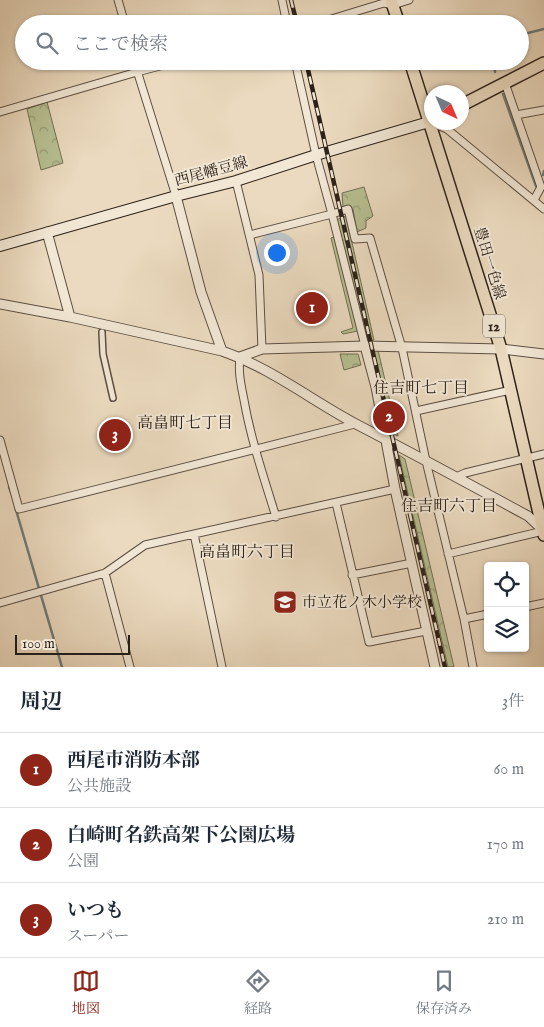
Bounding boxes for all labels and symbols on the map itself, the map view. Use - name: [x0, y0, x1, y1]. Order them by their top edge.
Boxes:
- north arrow: [424, 85, 469, 130]
- street label: 西尾幡豆線: [172, 153, 250, 190]
- street label: 豊田一色線: [469, 224, 510, 302]
- your location: [264, 240, 290, 266]
- pin: 1: [296, 289, 328, 327]
- road number: 12: [483, 314, 505, 338]
- district label: 住吉町七丁目: [373, 379, 469, 399]
- pin: 2: [373, 398, 405, 436]
- district label: 高畠町七丁目: [137, 414, 233, 434]
- pin: 3: [99, 416, 131, 454]
- district label: 住吉町六丁目: [401, 497, 497, 517]
- district label: 高畠町六丁目: [199, 543, 295, 563]
- school or university icon: 市立花ノ木小学校: [272, 589, 298, 615]
- place label: 市立花ノ木小学校: [302, 593, 422, 612]
- scale bar: [15, 632, 130, 655]

